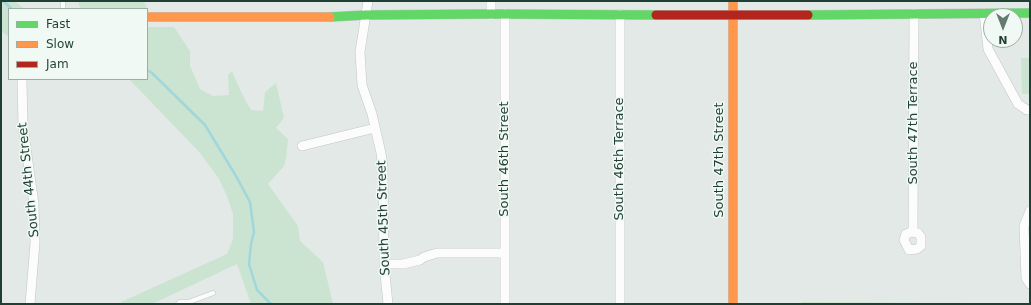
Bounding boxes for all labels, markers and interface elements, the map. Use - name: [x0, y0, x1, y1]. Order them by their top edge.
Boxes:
- legend: [8, 8, 148, 80]
- north arrow: [983, 8, 1023, 48]
- text: Fast: [46, 17, 70, 31]
- text: N: [998, 33, 1008, 46]
- text: Slow: [46, 37, 74, 51]
- text: Jam: [46, 57, 69, 71]
- street label: South 47th Terrace: [906, 61, 922, 185]
- street label: South 46th Terrace: [612, 97, 628, 221]
- street label: South 46th Street: [497, 101, 513, 217]
- street label: South 47th Street: [712, 102, 728, 218]
- street label: South 44th Street: [15, 122, 43, 238]
- street label: South 45th Street: [374, 160, 394, 276]

